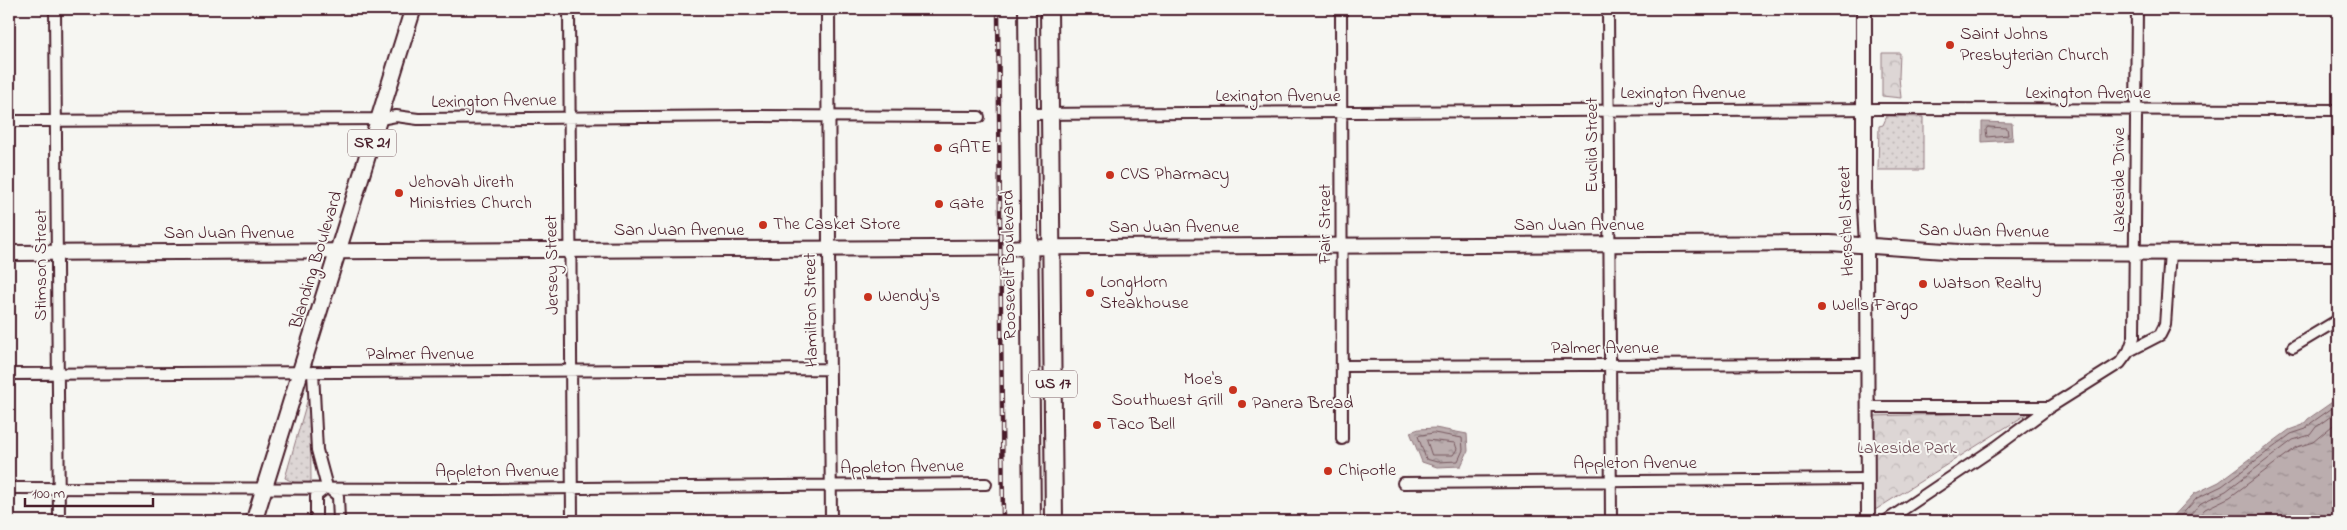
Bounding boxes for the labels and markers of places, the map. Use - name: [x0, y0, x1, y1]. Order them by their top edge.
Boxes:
- place label: Saint Johns Presbyterian Church: [1960, 22, 2108, 69]
- marker: Saint Johns Presbyterian Church: [1944, 39, 1956, 51]
- place label: GATE: [948, 135, 992, 161]
- marker: GATE: [932, 142, 944, 154]
- place label: CVS Pharmacy: [1120, 162, 1229, 188]
- marker: CVS Pharmacy: [1104, 169, 1116, 181]
- place label: Jehovah Jireth Ministries Church: [409, 170, 532, 217]
- marker: Jehovah Jireth Ministries Church: [393, 187, 405, 199]
- place label: Gate: [949, 191, 985, 217]
- marker: Gate: [933, 198, 945, 210]
- place label: The Casket Store: [773, 212, 901, 238]
- marker: The Casket Store: [757, 219, 769, 231]
- place label: LongHorn Steakhouse: [1100, 270, 1190, 317]
- place label: Watson Realty: [1933, 271, 2041, 297]
- marker: Watson Realty: [1917, 278, 1929, 290]
- place label: Wendy's: [878, 284, 940, 310]
- marker: LongHorn Steakhouse: [1084, 287, 1096, 299]
- marker: Wendy's: [862, 291, 874, 303]
- place label: Wells Fargo: [1832, 293, 1918, 320]
- marker: Wells Fargo: [1816, 300, 1828, 312]
- place label: Moe's Southwest Grill: [1112, 367, 1223, 414]
- marker: Moe's Southwest Grill: [1227, 384, 1239, 396]
- place label: Panera Bread: [1252, 391, 1353, 417]
- marker: Panera Bread: [1236, 398, 1248, 410]
- place label: Taco Bell: [1107, 412, 1175, 438]
- marker: Taco Bell: [1091, 419, 1103, 431]
- place label: Chipotle: [1338, 458, 1397, 484]
- marker: Chipotle: [1322, 465, 1334, 477]

